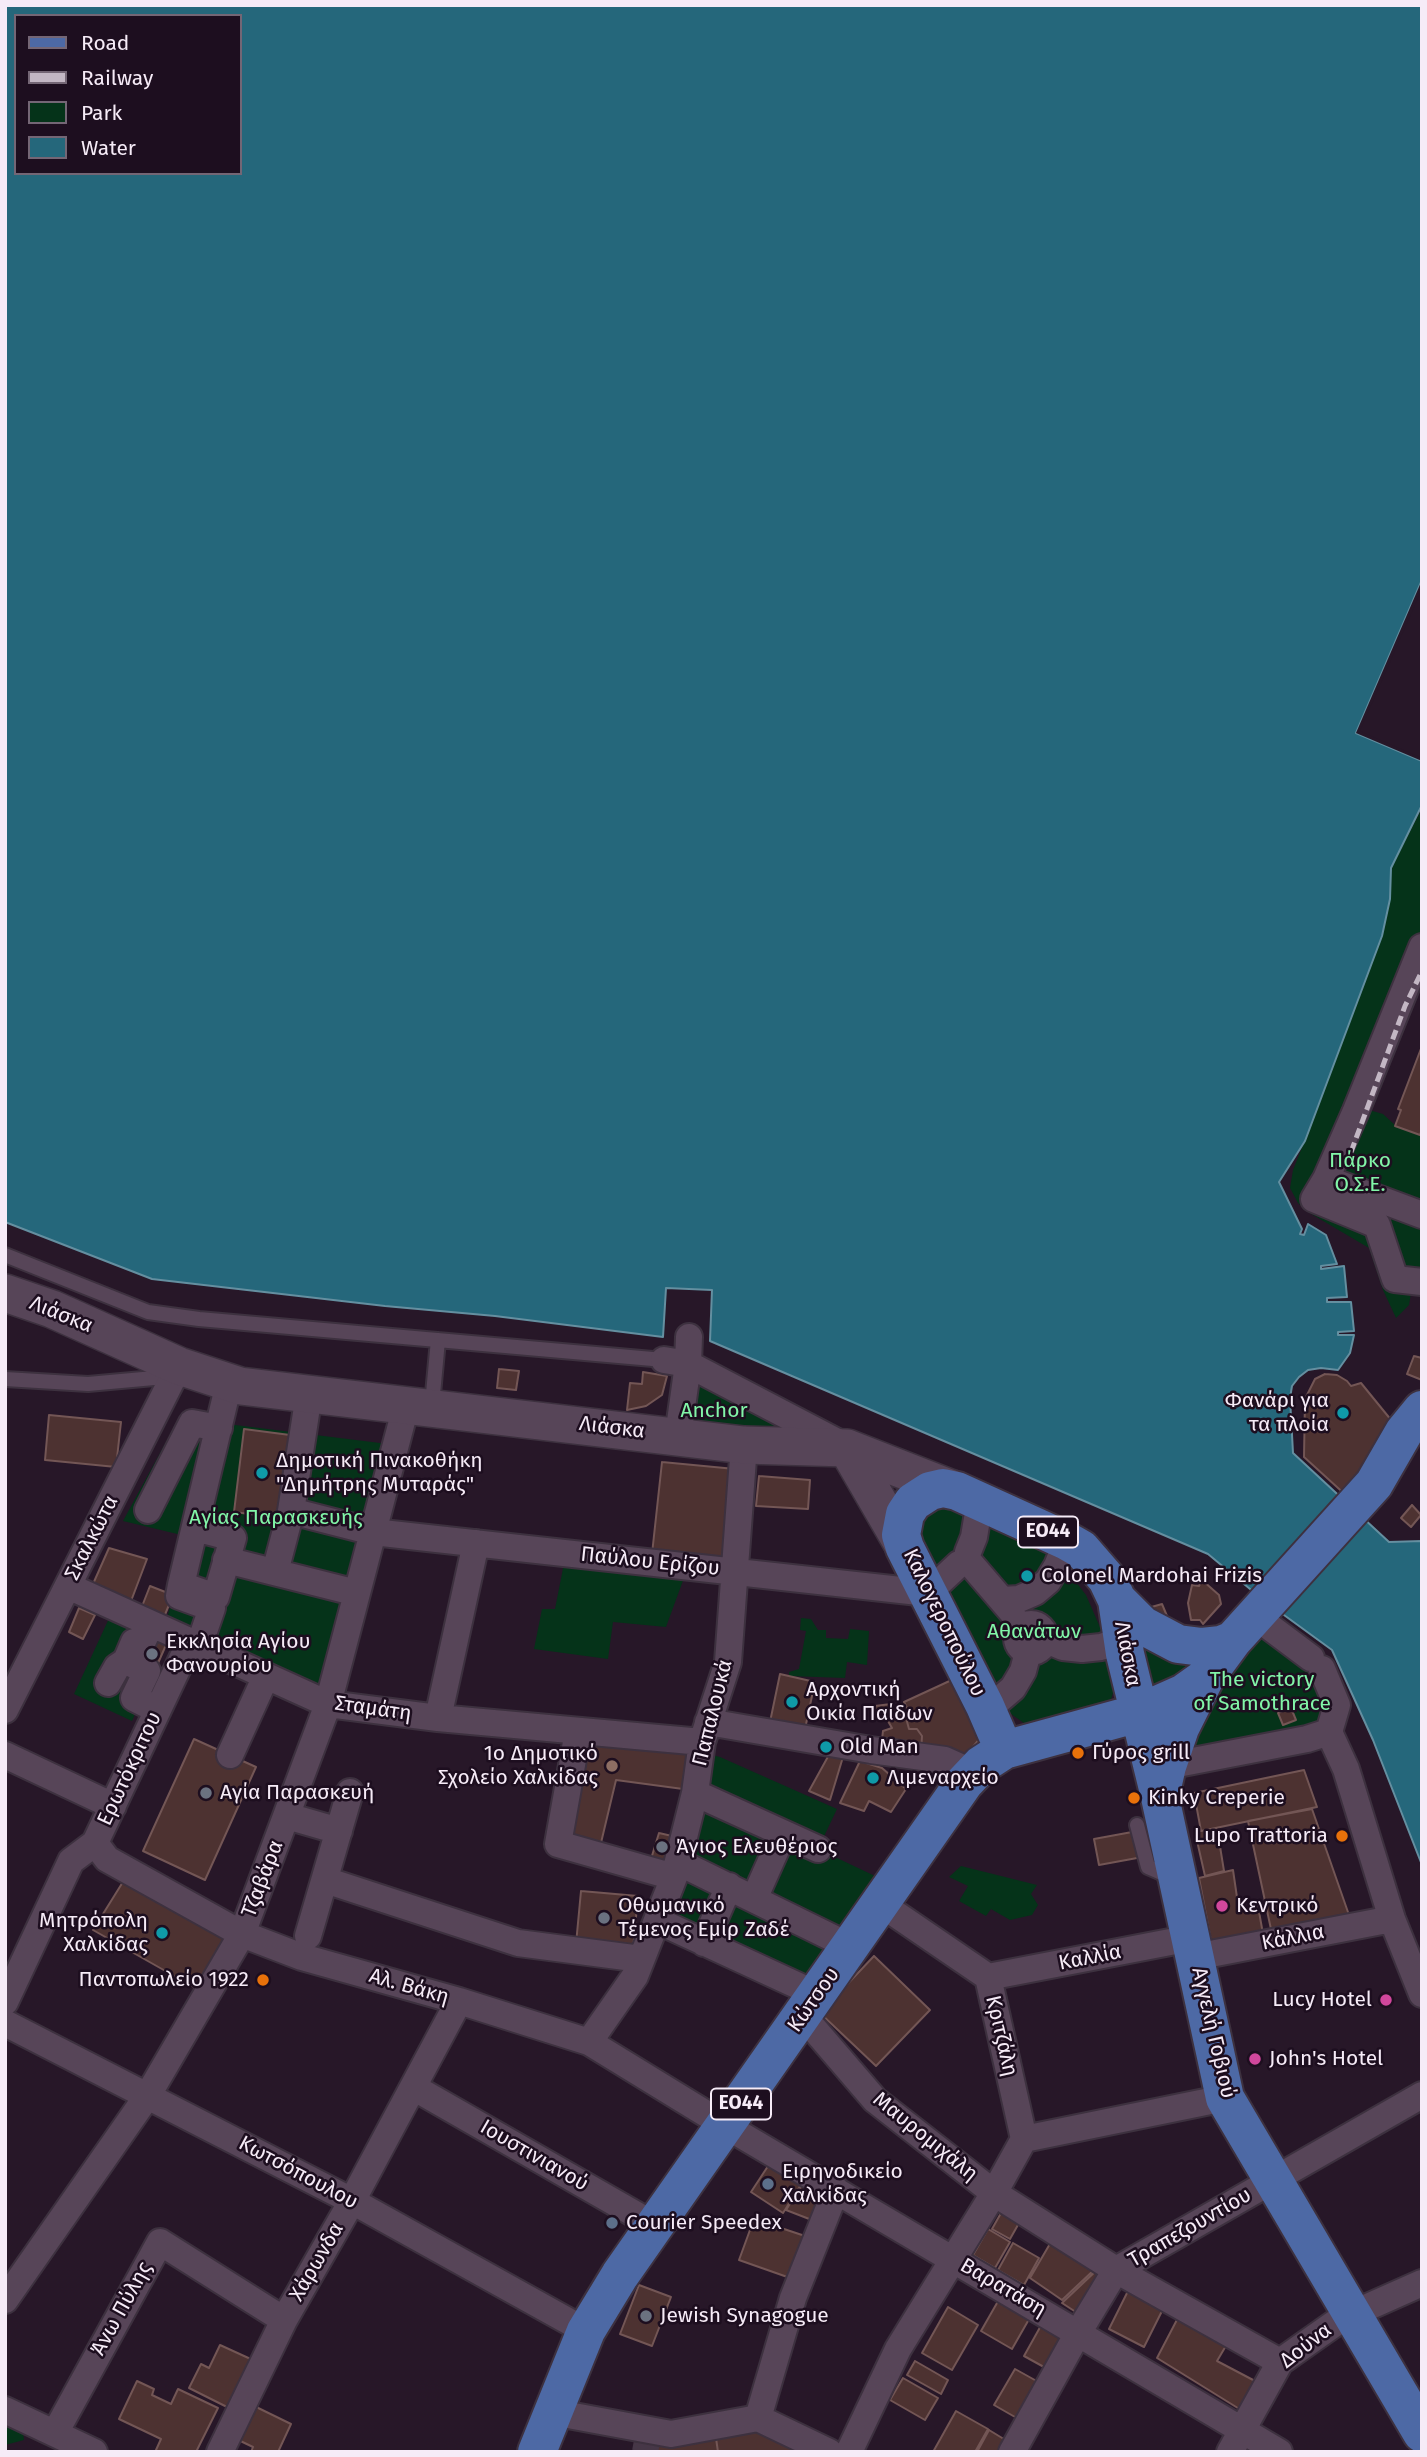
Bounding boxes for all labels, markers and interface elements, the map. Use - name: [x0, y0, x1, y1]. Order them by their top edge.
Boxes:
- legend: [14, 14, 242, 175]
- text: Road: [81, 30, 129, 56]
- text: Railway: [81, 65, 153, 91]
- text: Park: [81, 100, 122, 126]
- text: Water: [81, 135, 136, 161]
- park label: Πάρκο Ο.Σ.Ε.: [1329, 1148, 1391, 1198]
- street label: Λιάσκα: [26, 1291, 96, 1339]
- place label: Φανάρι για τα πλοία: [1225, 1388, 1329, 1438]
- park label: Anchor: [680, 1398, 748, 1424]
- marker: Φανάρι για τα πλοία: [1335, 1405, 1351, 1421]
- street label: Λιάσκα: [578, 1411, 646, 1445]
- place label: Δημοτική Πινακοθήκη "Δημήτρης Μυταράς": [276, 1448, 483, 1498]
- marker: Δημοτική Πινακοθήκη "Δημήτρης Μυταράς": [254, 1465, 270, 1481]
- street label: Σκαλκώτα: [60, 1491, 124, 1585]
- park label: Αγίας Παρασκευής: [189, 1505, 363, 1531]
- road number: ΕΟ44: [1018, 1516, 1078, 1548]
- street label: Παύλου Ερίζου: [579, 1542, 721, 1582]
- street label: Καλογεροπούλου: [897, 1545, 991, 1701]
- place label: Colonel Mardohai Frizis: [1041, 1563, 1262, 1589]
- marker: Colonel Mardohai Frizis: [1019, 1568, 1035, 1584]
- park label: Αθανάτων: [987, 1619, 1081, 1645]
- street label: Λιάσκα: [1108, 1619, 1146, 1689]
- place label: Εκκλησία Αγίου Φανουρίου: [166, 1629, 310, 1679]
- marker: Εκκλησία Αγίου Φανουρίου: [144, 1646, 160, 1662]
- street label: Παπαλουκά: [688, 1657, 738, 1769]
- park label: The victory of Samothrace: [1193, 1667, 1331, 1717]
- place label: Αρχοντική Οικία Παίδων: [806, 1677, 933, 1727]
- street label: Σταμάτη: [333, 1691, 413, 1727]
- marker: Αρχοντική Οικία Παίδων: [784, 1694, 800, 1710]
- street label: Ερωτόκριτου: [93, 1708, 167, 1830]
- place label: Old Man: [840, 1734, 919, 1760]
- marker: Old Man: [818, 1739, 834, 1755]
- place label: Γύρος grill: [1092, 1740, 1190, 1766]
- place label: 1ο Δημοτικό Σχολείο Χαλκίδας: [438, 1741, 598, 1791]
- marker: Γύρος grill: [1070, 1745, 1086, 1761]
- marker: 1ο Δημοτικό Σχολείο Χαλκίδας: [604, 1758, 620, 1774]
- place label: Λιμεναρχείο: [887, 1765, 999, 1791]
- marker: Λιμεναρχείο: [865, 1770, 881, 1786]
- place label: Αγία Παρασκευή: [220, 1780, 374, 1806]
- marker: Αγία Παρασκευή: [198, 1785, 214, 1801]
- place label: Kinky Creperie: [1148, 1785, 1285, 1811]
- marker: Kinky Creperie: [1126, 1790, 1142, 1806]
- place label: Lupo Trattoria: [1194, 1823, 1328, 1849]
- marker: Lupo Trattoria: [1334, 1828, 1350, 1844]
- place label: Άγιος Ελευθέριος: [676, 1834, 837, 1860]
- street label: Τζαβάρα: [237, 1837, 289, 1921]
- marker: Άγιος Ελευθέριος: [654, 1839, 670, 1855]
- place label: Οθωμανικό Τέμενος Εμίρ Ζαδέ: [618, 1893, 789, 1943]
- place label: Κεντρικό: [1236, 1893, 1319, 1919]
- marker: Κεντρικό: [1214, 1898, 1230, 1914]
- place label: Μητρόπολη Χαλκίδας: [39, 1908, 148, 1958]
- marker: Οθωμανικό Τέμενος Εμίρ Ζαδέ: [596, 1910, 612, 1926]
- street label: Κάλλια: [1260, 1920, 1326, 1956]
- marker: Μητρόπολη Χαλκίδας: [154, 1925, 170, 1941]
- street label: Καλλία: [1056, 1940, 1124, 1976]
- street label: Κώτσου: [783, 1963, 845, 2037]
- street label: Αλ. Βάκη: [366, 1964, 452, 2010]
- street label: Αγγελή Γοβιού: [1186, 1965, 1240, 2101]
- place label: Παντοπωλείο 1922: [79, 1967, 249, 1993]
- marker: Παντοπωλείο 1922: [255, 1972, 271, 1988]
- place label: Lucy Hotel: [1272, 1987, 1372, 2013]
- marker: Lucy Hotel: [1378, 1992, 1394, 2008]
- street label: Κριτζάλη: [979, 1993, 1023, 2079]
- place label: John's Hotel: [1269, 2046, 1383, 2072]
- marker: John's Hotel: [1247, 2051, 1263, 2067]
- street label: Μαυρομιχάλη: [867, 2087, 983, 2187]
- road number: ΕΟ44: [711, 2088, 771, 2120]
- street label: Ιουστινιανού: [475, 2115, 593, 2197]
- street label: Κωτσόπουλου: [234, 2131, 362, 2215]
- place label: Ειρηνοδικείο Χαλκίδας: [782, 2159, 903, 2209]
- marker: Ειρηνοδικείο Χαλκίδας: [760, 2176, 776, 2192]
- street label: Τραπεζουντίου: [1124, 2183, 1256, 2273]
- place label: Courier Speedex: [626, 2210, 782, 2236]
- marker: Courier Speedex: [604, 2215, 620, 2231]
- street label: Χάρωνδα: [284, 2218, 350, 2306]
- street label: Βαρατάση: [955, 2253, 1051, 2323]
- street label: Άνω Πύλης: [86, 2258, 158, 2360]
- place label: Jewish Synagogue: [660, 2303, 829, 2329]
- marker: Jewish Synagogue: [638, 2308, 654, 2324]
- street label: Δούνα: [1275, 2318, 1337, 2374]

